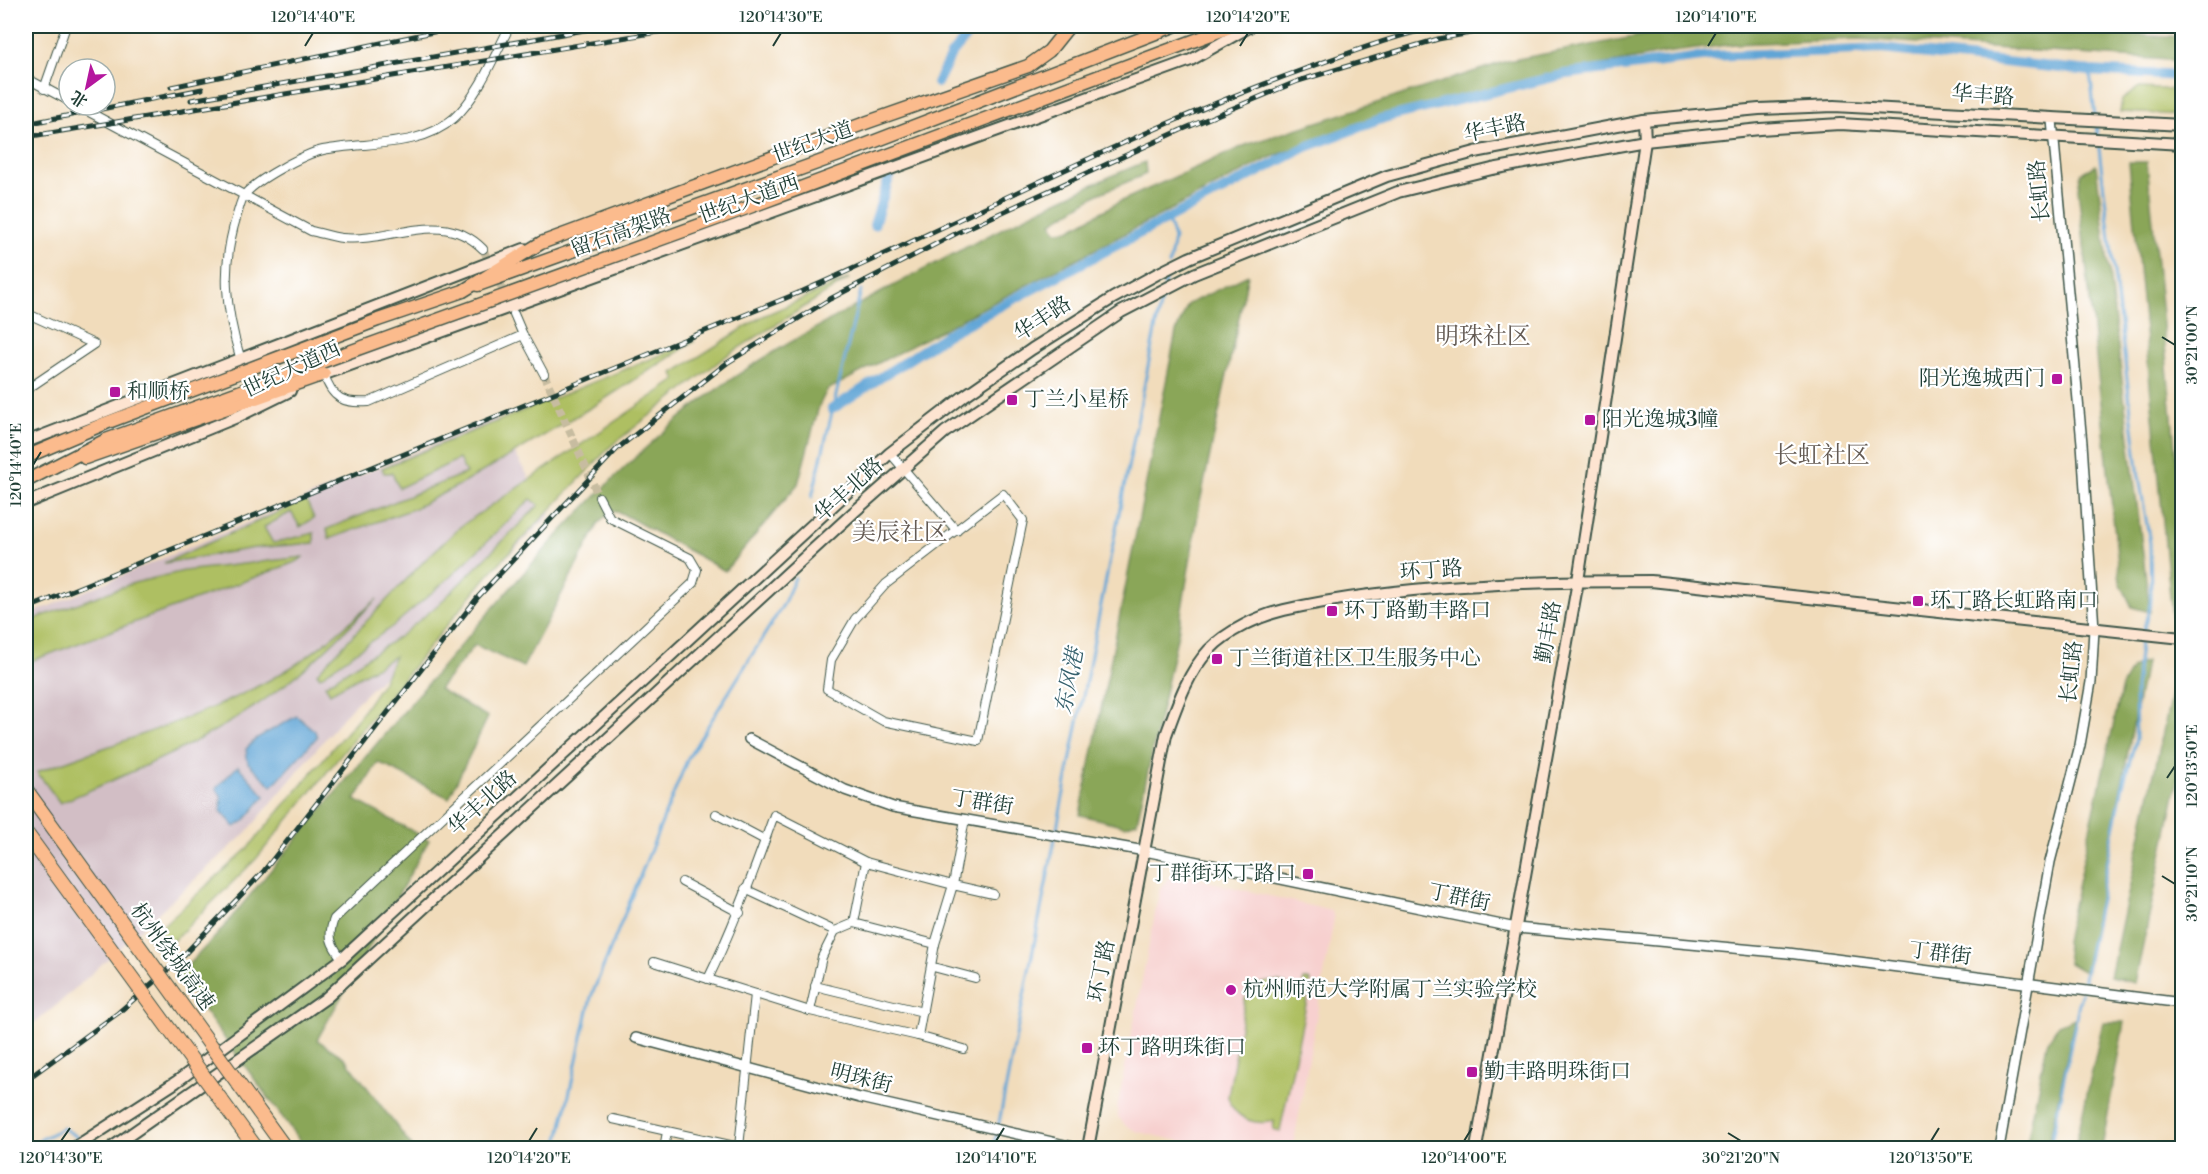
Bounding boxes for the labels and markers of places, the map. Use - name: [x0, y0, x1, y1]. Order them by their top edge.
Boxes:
- place label: 阳光逸城西门: [1919, 366, 2045, 392]
- marker: 阳光逸城西门: [2050, 372, 2064, 386]
- place label: 和顺桥: [127, 379, 190, 405]
- marker: 和顺桥: [108, 385, 122, 399]
- place label: 丁兰小星桥: [1024, 387, 1129, 413]
- marker: 丁兰小星桥: [1005, 393, 1019, 407]
- place label: 阳光逸城3幢: [1602, 407, 1719, 433]
- marker: 阳光逸城3幢: [1583, 413, 1597, 427]
- place label: 环丁路长虹路南口: [1930, 588, 2098, 614]
- marker: 环丁路长虹路南口: [1911, 594, 1925, 608]
- place label: 环丁路勤丰路口: [1344, 598, 1491, 624]
- marker: 环丁路勤丰路口: [1325, 604, 1339, 618]
- place label: 丁兰街道社区卫生服务中心: [1229, 646, 1481, 672]
- marker: 丁兰街道社区卫生服务中心: [1210, 652, 1224, 666]
- place label: 丁群街环丁路口: [1149, 861, 1296, 887]
- marker: 丁群街环丁路口: [1301, 867, 1315, 881]
- place label: 杭州师范大学附属丁兰实验学校: [1243, 977, 1537, 1003]
- marker: 杭州师范大学附属丁兰实验学校: [1224, 983, 1238, 997]
- place label: 环丁路明珠街口: [1099, 1035, 1246, 1061]
- marker: 环丁路明珠街口: [1080, 1041, 1094, 1055]
- place label: 勤丰路明珠街口: [1484, 1059, 1631, 1085]
- marker: 勤丰路明珠街口: [1465, 1065, 1479, 1079]

